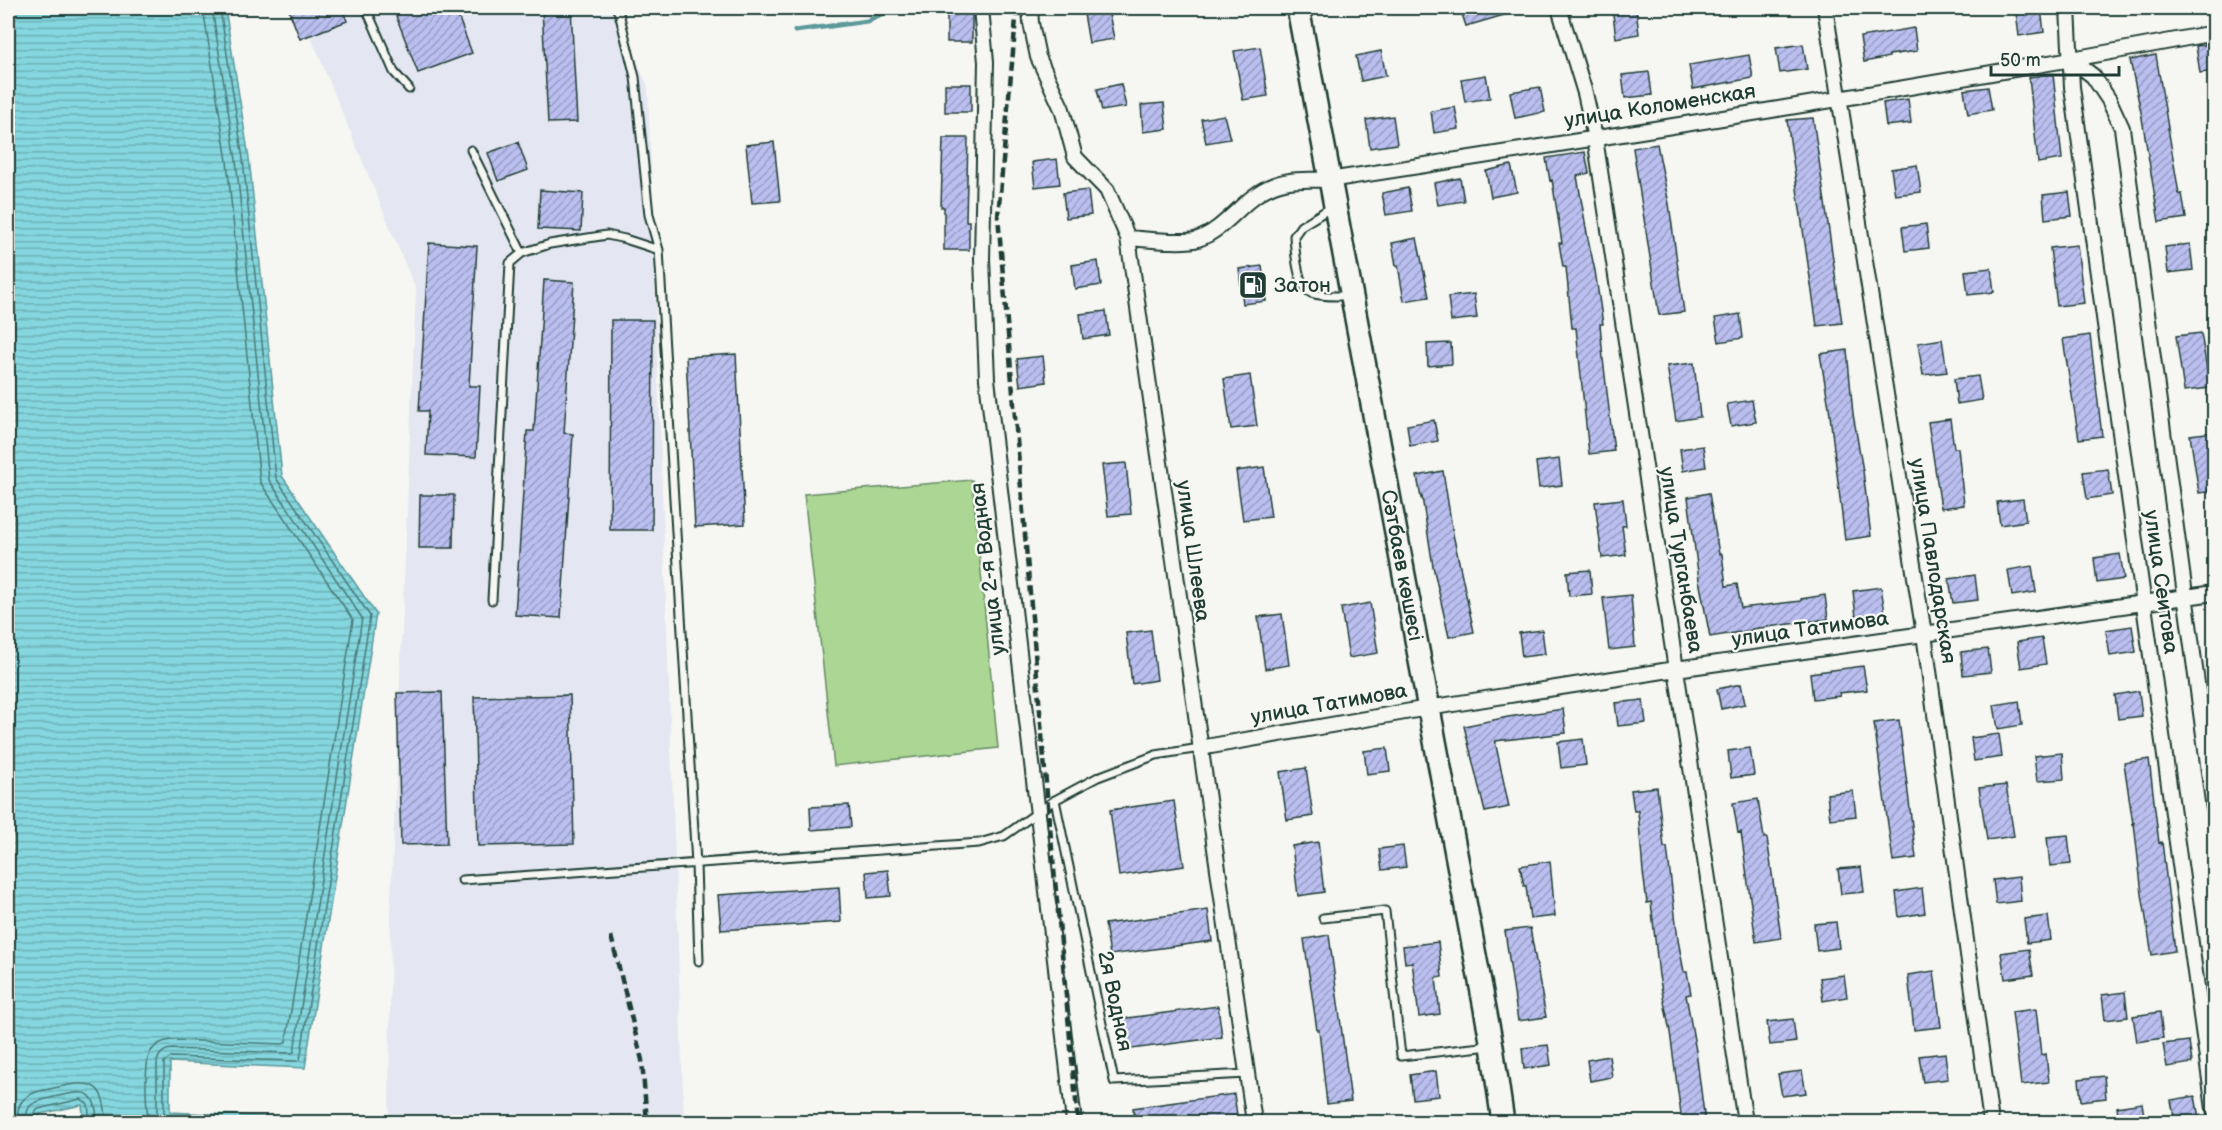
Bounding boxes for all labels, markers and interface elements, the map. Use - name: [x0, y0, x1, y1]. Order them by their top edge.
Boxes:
- scale bar: [1991, 39, 2118, 77]
- text: 50 m: [2000, 50, 2041, 71]
- street label: улица Коломенская: [1562, 79, 1758, 133]
- fuel station icon: Затон: [1237, 269, 1269, 301]
- place label: Затон: [1274, 273, 1331, 298]
- street label: улица Павлодарская: [1904, 457, 1962, 665]
- street label: улица Турганбаева: [1654, 465, 1708, 656]
- street label: улица Шлеева: [1171, 479, 1215, 624]
- street label: улица 2-я Водная: [965, 481, 1011, 657]
- street label: Сәтбаев көшесі: [1376, 488, 1429, 643]
- street label: улица Сеитова: [2139, 508, 2184, 656]
- street label: улица Татимова: [1730, 606, 1891, 652]
- street label: улица Татимова: [1249, 678, 1410, 730]
- street label: 2я Водная: [1092, 948, 1138, 1054]

